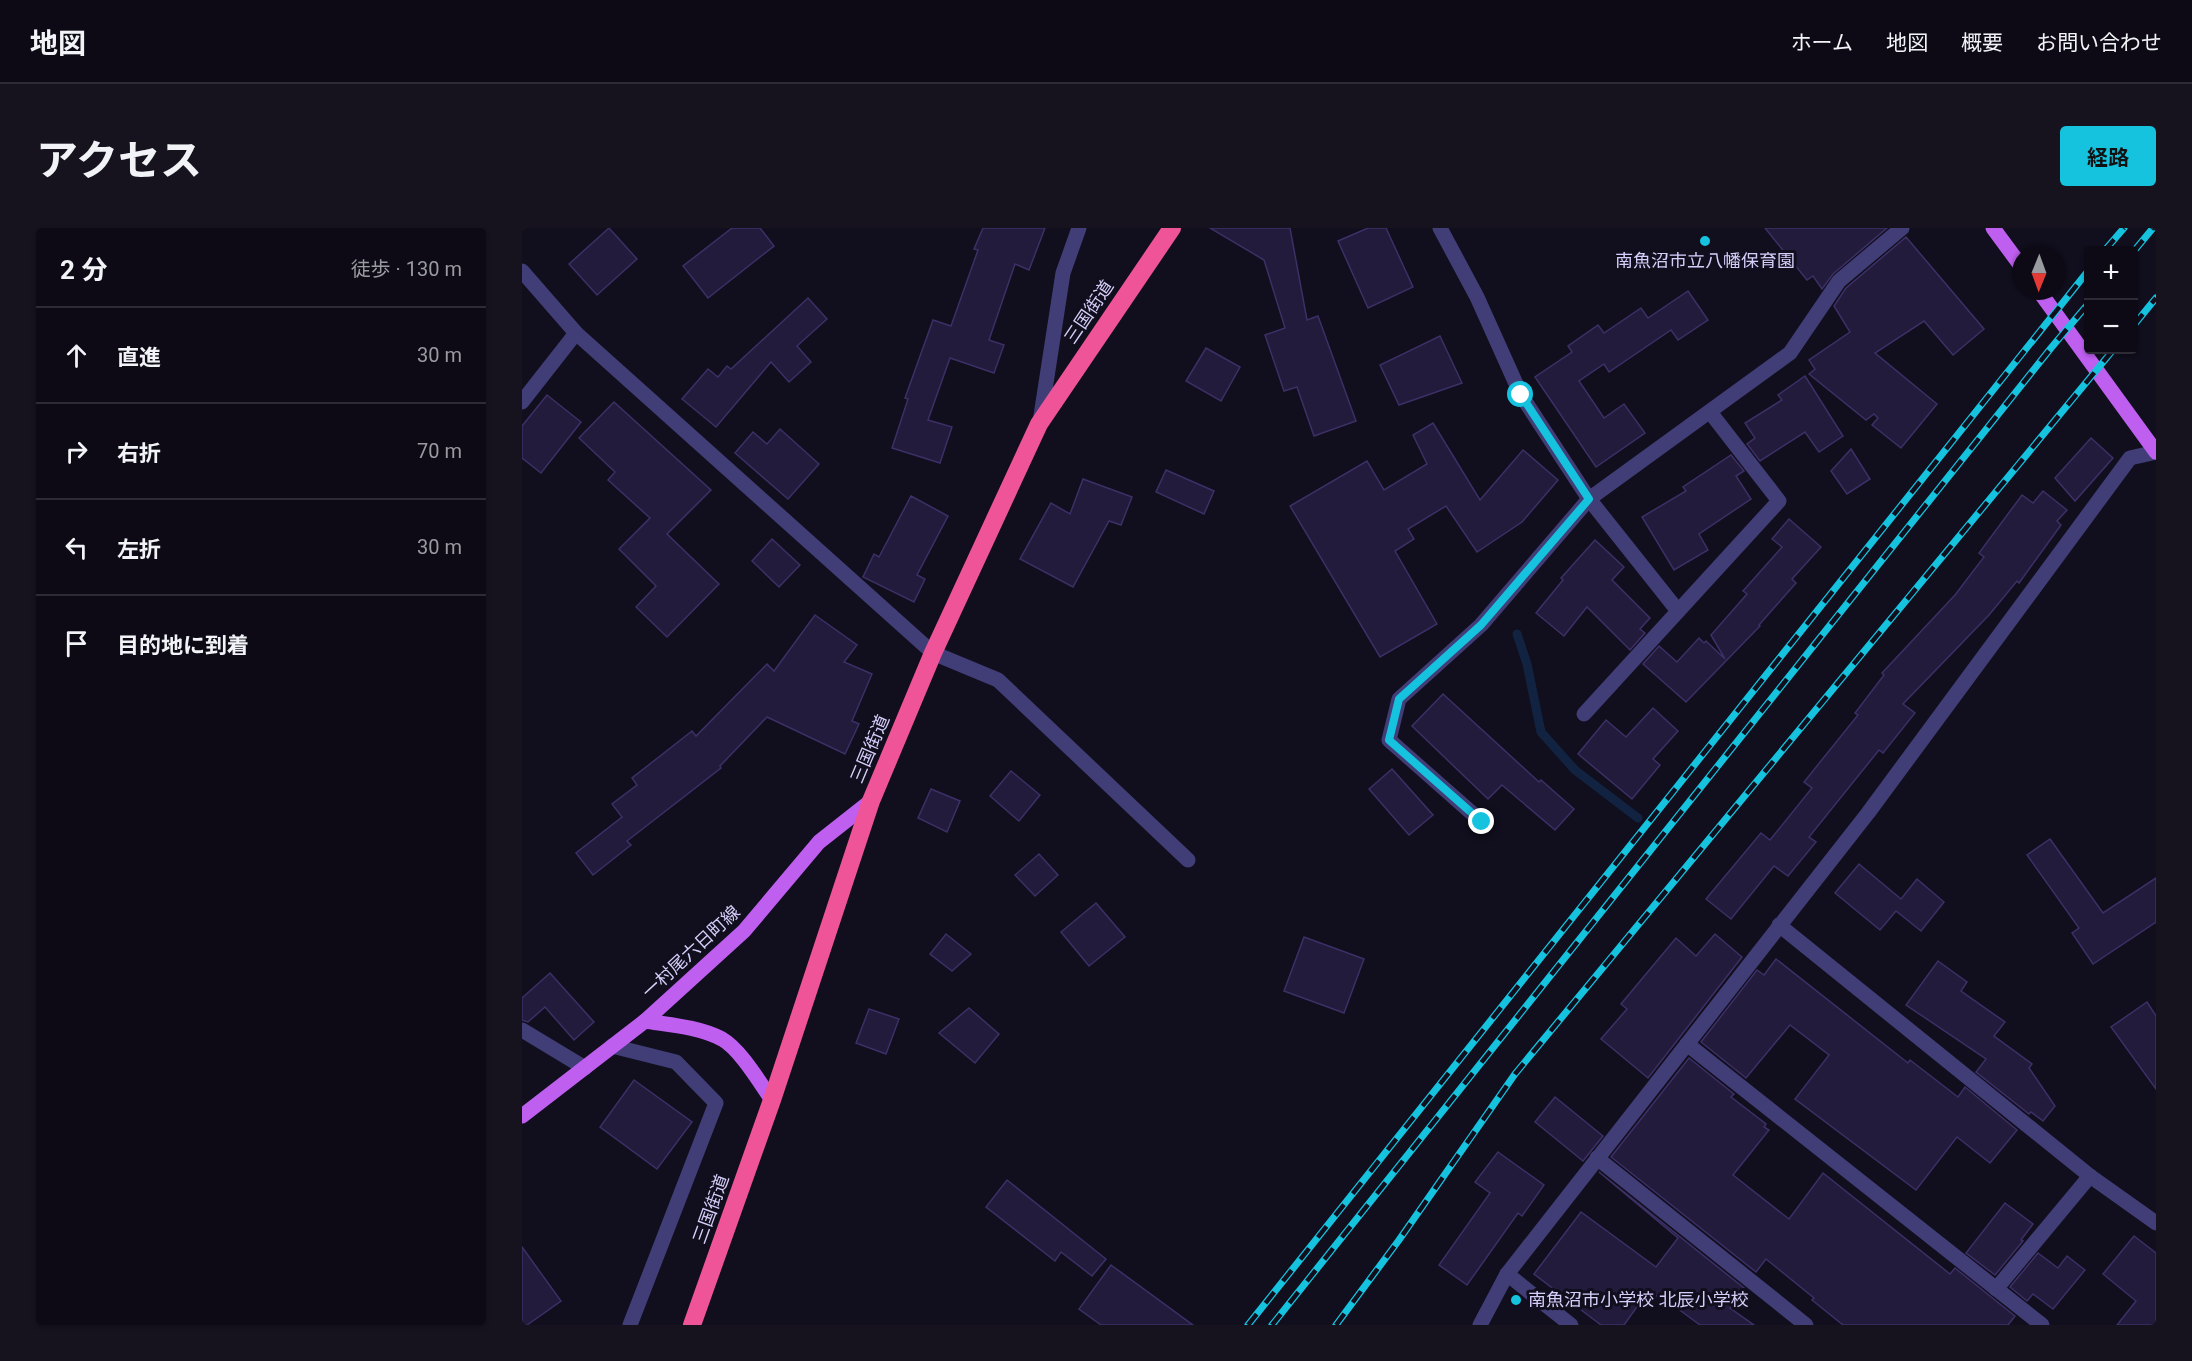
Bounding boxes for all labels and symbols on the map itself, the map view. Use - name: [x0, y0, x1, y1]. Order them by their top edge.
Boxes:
- marker: 南魚沼市立八幡保育園: [1698, 234, 1712, 248]
- north arrow: [2012, 246, 2066, 300]
- place label: 南魚沼市立八幡保育園: [1615, 250, 1795, 271]
- street label: 三国街道: [1060, 276, 1117, 347]
- route start: [1507, 381, 1533, 407]
- street label: 三国街道: [846, 712, 893, 786]
- route end: [1468, 808, 1494, 834]
- street label: 一村尾六日町線: [637, 901, 744, 1002]
- street label: 三国街道: [688, 1171, 733, 1246]
- place label: 南魚沼市小学校 北辰小学校: [1528, 1289, 1748, 1310]
- marker: 南魚沼市小学校 北辰小学校: [1509, 1293, 1523, 1307]

